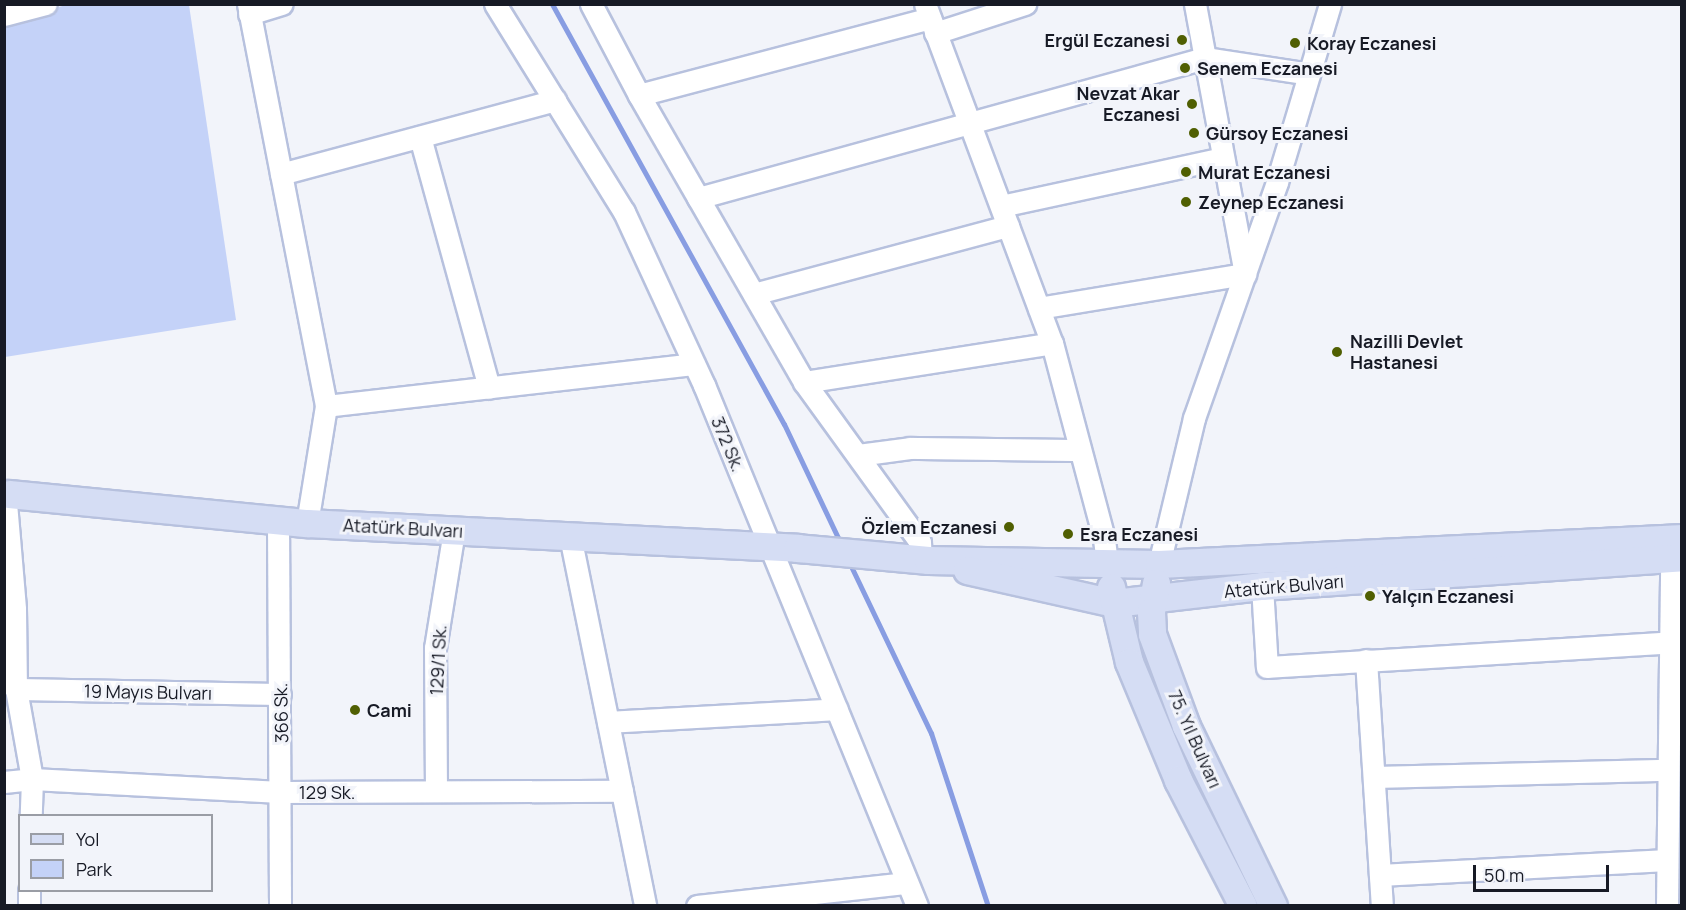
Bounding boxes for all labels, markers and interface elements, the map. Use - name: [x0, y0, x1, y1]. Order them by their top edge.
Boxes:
- place label: Ergül Eczanesi: [1045, 29, 1170, 51]
- place label: Koray Eczanesi: [1307, 32, 1437, 54]
- marker: Ergül Eczanesi: [1175, 33, 1189, 47]
- marker: Koray Eczanesi: [1288, 36, 1302, 50]
- place label: Senem Eczanesi: [1197, 57, 1338, 79]
- marker: Senem Eczanesi: [1178, 61, 1192, 75]
- place label: Nevzat Akar Eczanesi: [1077, 83, 1180, 125]
- marker: Nevzat Akar Eczanesi: [1185, 97, 1199, 111]
- place label: Gürsoy Eczanesi: [1206, 122, 1348, 144]
- marker: Gürsoy Eczanesi: [1187, 126, 1201, 140]
- place label: Murat Eczanesi: [1198, 161, 1330, 183]
- marker: Murat Eczanesi: [1179, 165, 1193, 179]
- place label: Zeynep Eczanesi: [1198, 191, 1344, 213]
- marker: Zeynep Eczanesi: [1179, 195, 1193, 209]
- place label: Nazilli Devlet Hastanesi: [1350, 331, 1463, 374]
- marker: Nazilli Devlet Hastanesi: [1328, 343, 1346, 361]
- street label: 372 Sk.: [707, 413, 749, 475]
- street label: Atatürk Bulvarı: [342, 514, 464, 542]
- place label: Özlem Eczanesi: [861, 516, 997, 538]
- marker: Özlem Eczanesi: [1002, 520, 1016, 534]
- place label: Esra Eczanesi: [1080, 523, 1198, 545]
- marker: Esra Eczanesi: [1061, 527, 1075, 541]
- street label: Atatürk Bulvarı: [1223, 570, 1345, 602]
- place label: Yalçın Eczanesi: [1382, 585, 1514, 607]
- marker: Yalçın Eczanesi: [1363, 589, 1377, 603]
- street label: 129/1 Sk.: [425, 624, 451, 696]
- street label: 19 Mayıs Bulvarı: [84, 680, 212, 704]
- street label: 366 Sk.: [270, 683, 292, 743]
- street label: 75. Yıl Bulvarı: [1164, 687, 1226, 791]
- place label: Cami: [367, 699, 412, 721]
- marker: Cami: [348, 703, 362, 717]
- street label: 129 Sk.: [299, 781, 355, 803]
- legend: [18, 814, 213, 892]
- text: Yol: [76, 827, 99, 851]
- scale bar: [1476, 853, 1612, 891]
- text: Park: [76, 857, 112, 881]
- text: 50 m: [1484, 863, 1524, 887]

